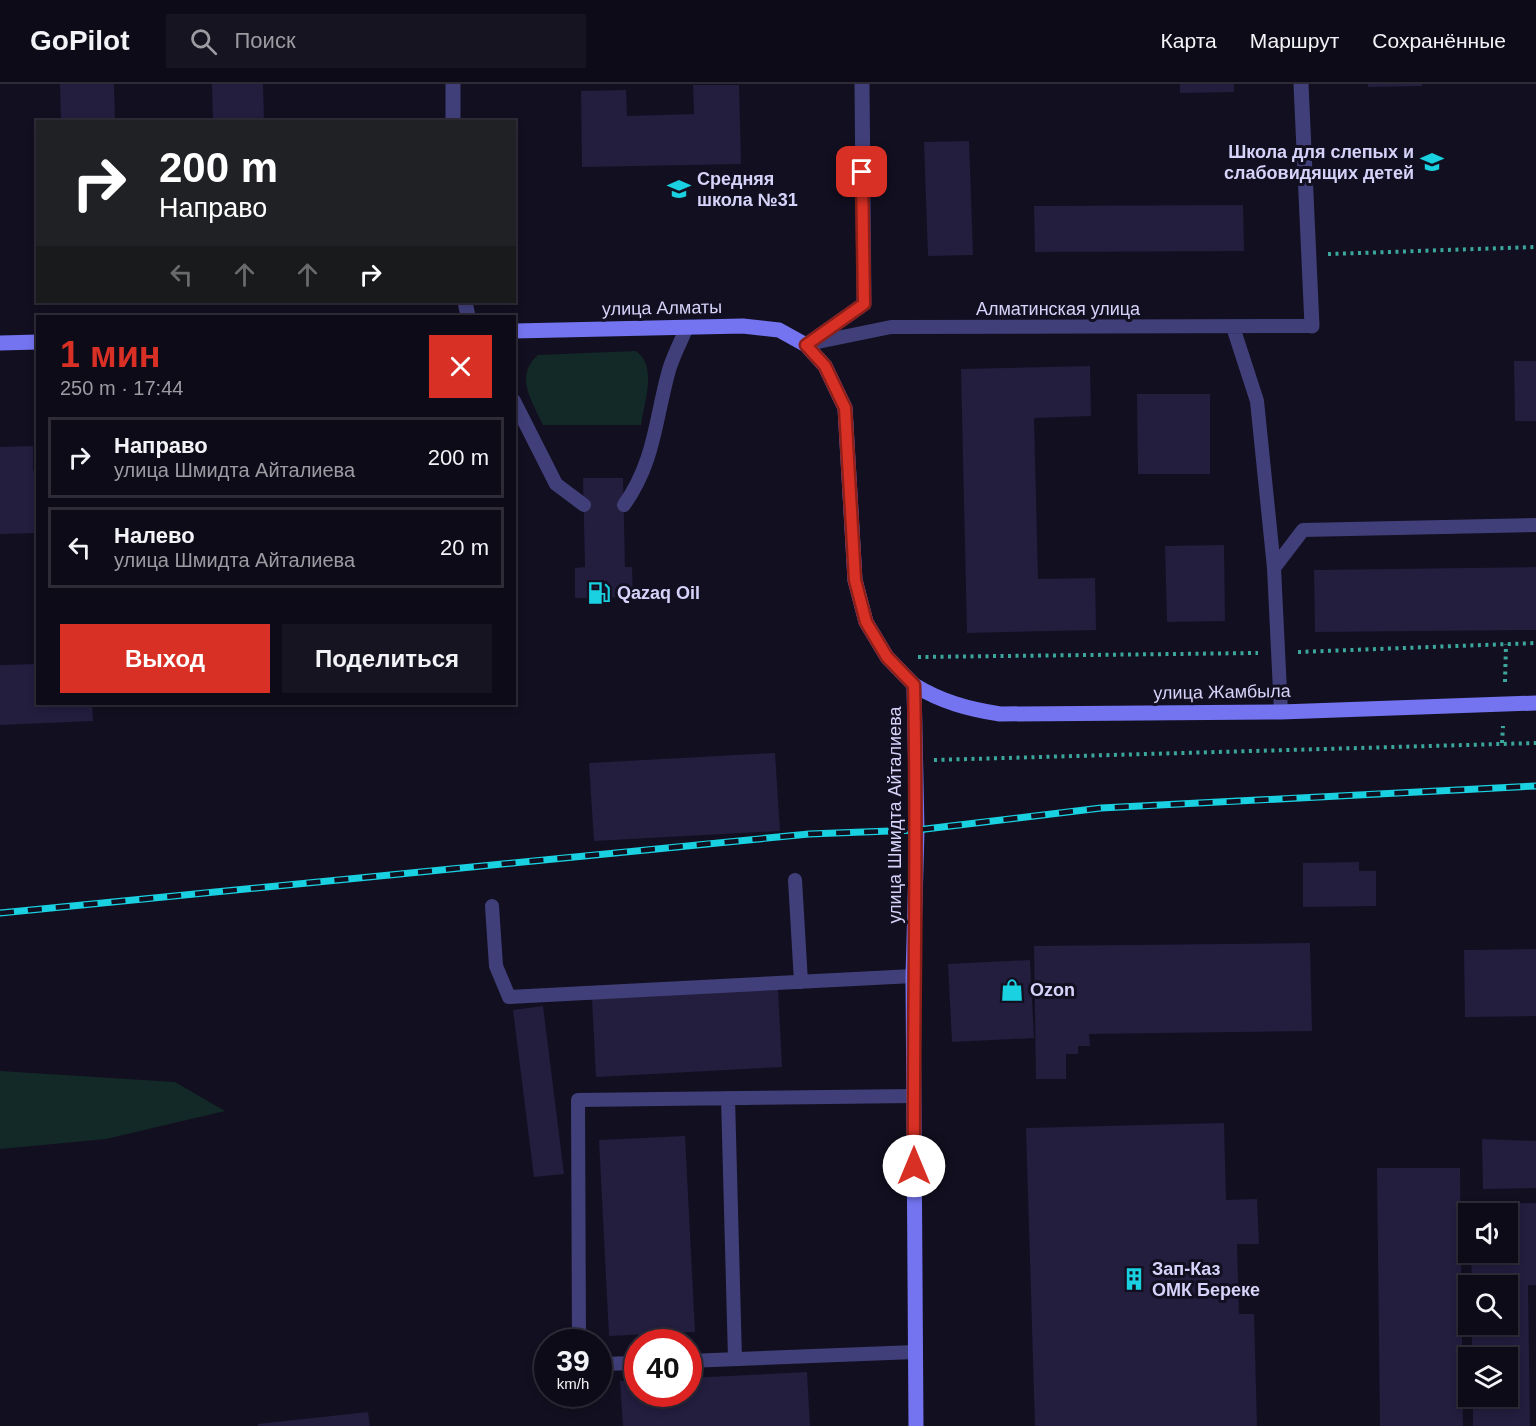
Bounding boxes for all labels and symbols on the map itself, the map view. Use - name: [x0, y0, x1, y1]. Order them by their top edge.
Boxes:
- place label: Школа для слепых и слабовидящих детей: [1224, 142, 1414, 183]
- pin: [836, 146, 887, 197]
- school or university icon: Школа для слепых и слабовидящих детей: [1419, 149, 1445, 175]
- place label: Средняя школа №31: [697, 169, 798, 210]
- school or university icon: Средняя школа №31: [666, 176, 692, 202]
- street label: улица Алматы: [602, 297, 722, 319]
- street label: Алматинская улица: [976, 299, 1141, 319]
- fuel station icon: Qazaq Oil: [586, 580, 612, 606]
- place label: Qazaq Oil: [617, 583, 700, 603]
- street label: улица Жамбыла: [1153, 681, 1292, 703]
- street label: улица Шмидта Айталиева: [885, 706, 905, 924]
- shop icon: Ozon: [999, 977, 1025, 1003]
- place label: Ozon: [1030, 980, 1075, 1000]
- position arrow: [882, 1134, 946, 1198]
- place label: Зап-Каз ОМК Береке: [1152, 1259, 1260, 1300]
- building icon: Зап-Каз ОМК Береке: [1121, 1266, 1147, 1292]
- speed limit sign: 40: [624, 1329, 702, 1407]

